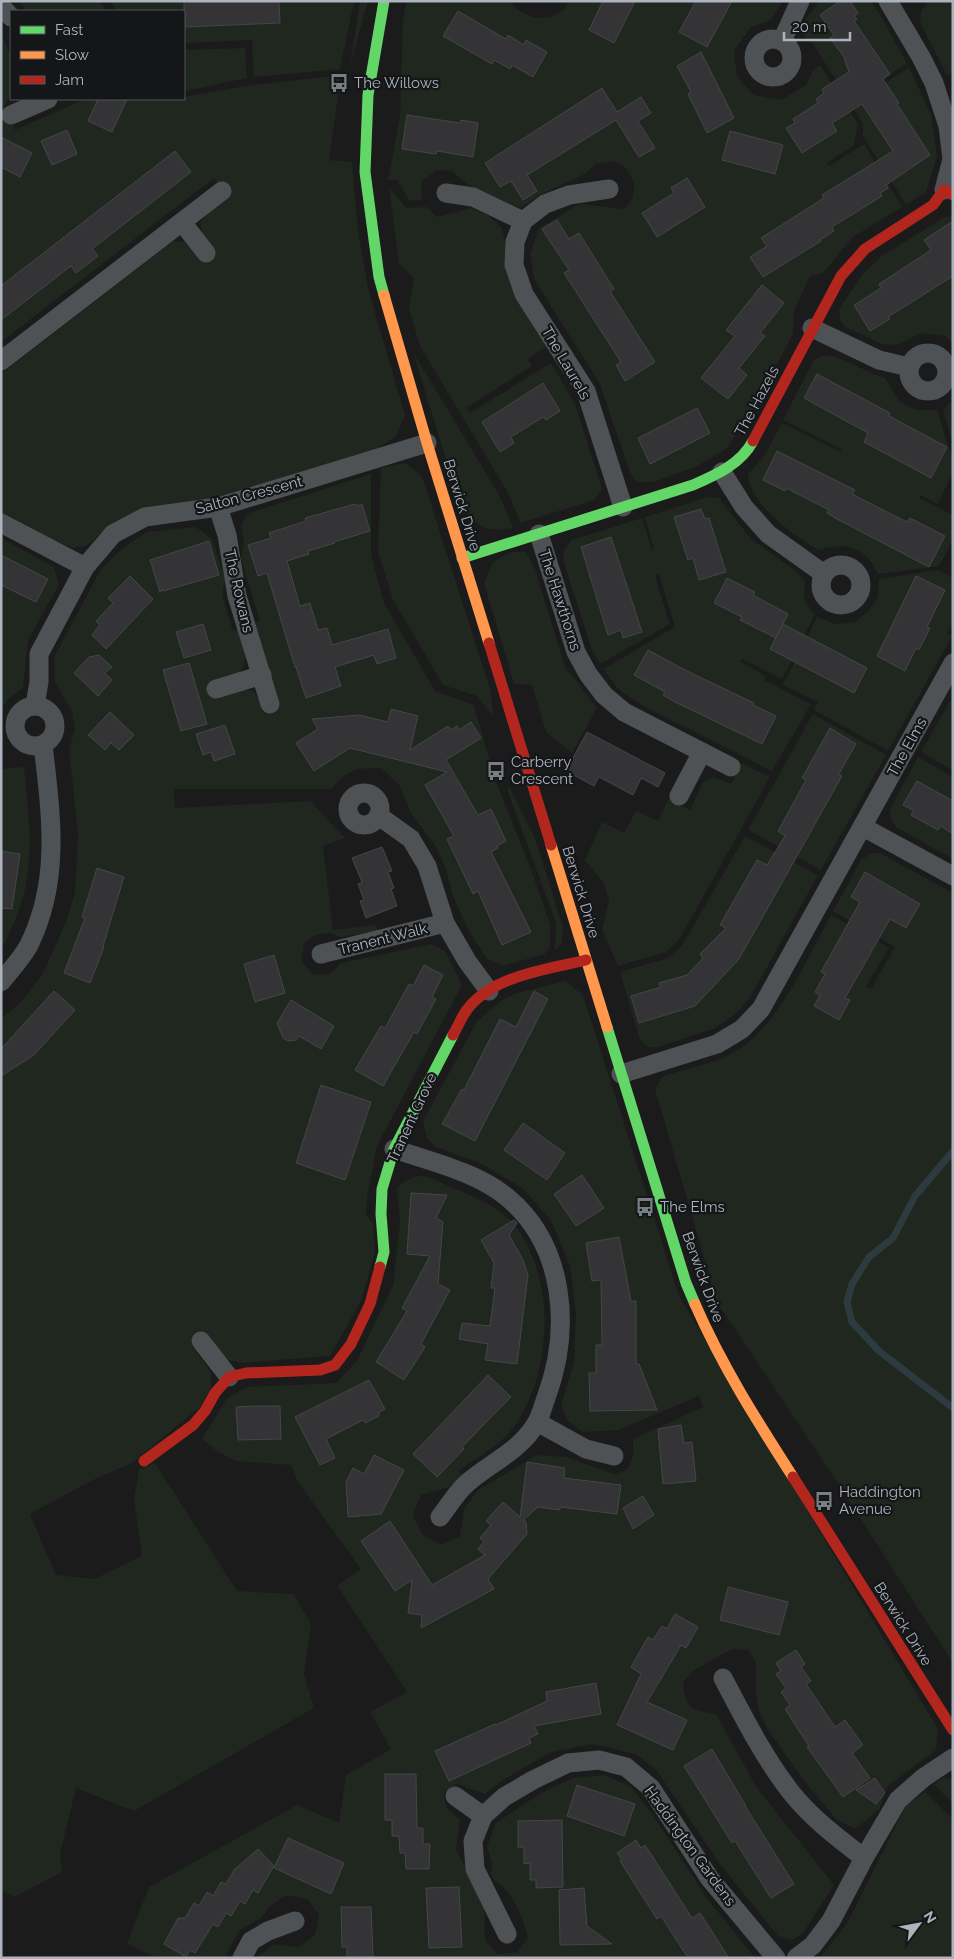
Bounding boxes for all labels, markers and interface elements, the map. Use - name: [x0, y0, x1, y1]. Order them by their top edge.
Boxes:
- legend: [10, 10, 185, 100]
- scale bar: [784, 10, 850, 42]
- text: 20 m: [792, 18, 827, 36]
- text: Fast: [55, 21, 83, 39]
- text: Slow: [55, 46, 89, 64]
- text: Jam: [55, 71, 84, 89]
- bus stop icon: The Willows: [328, 72, 350, 94]
- place label: The Willows: [354, 74, 439, 92]
- street label: The Laurels: [538, 323, 594, 403]
- street label: The Hazels: [731, 363, 783, 439]
- street label: Berwick Drive: [439, 457, 485, 553]
- street label: Salton Crescent: [194, 472, 304, 518]
- street label: The Hawthorns: [535, 547, 585, 653]
- street label: The Rowans: [221, 548, 257, 634]
- street label: The Elms: [883, 714, 931, 780]
- place label: Carberry Crescent: [511, 753, 573, 788]
- bus stop icon: Carberry Crescent: [485, 760, 507, 782]
- street label: Berwick Drive: [558, 844, 604, 940]
- street label: Tranent Walk: [337, 919, 429, 959]
- street label: Tranent Grove: [383, 1070, 441, 1166]
- bus stop icon: The Elms: [634, 1196, 656, 1218]
- place label: The Elms: [660, 1198, 725, 1216]
- street label: Berwick Drive: [678, 1229, 728, 1325]
- place label: Haddington Avenue: [839, 1483, 921, 1518]
- bus stop icon: Haddington Avenue: [813, 1490, 835, 1512]
- street label: Berwick Drive: [870, 1579, 936, 1669]
- street label: Haddington Gardens: [641, 1783, 739, 1909]
- north arrow: [894, 1899, 944, 1949]
- text: N: [920, 1908, 940, 1926]

